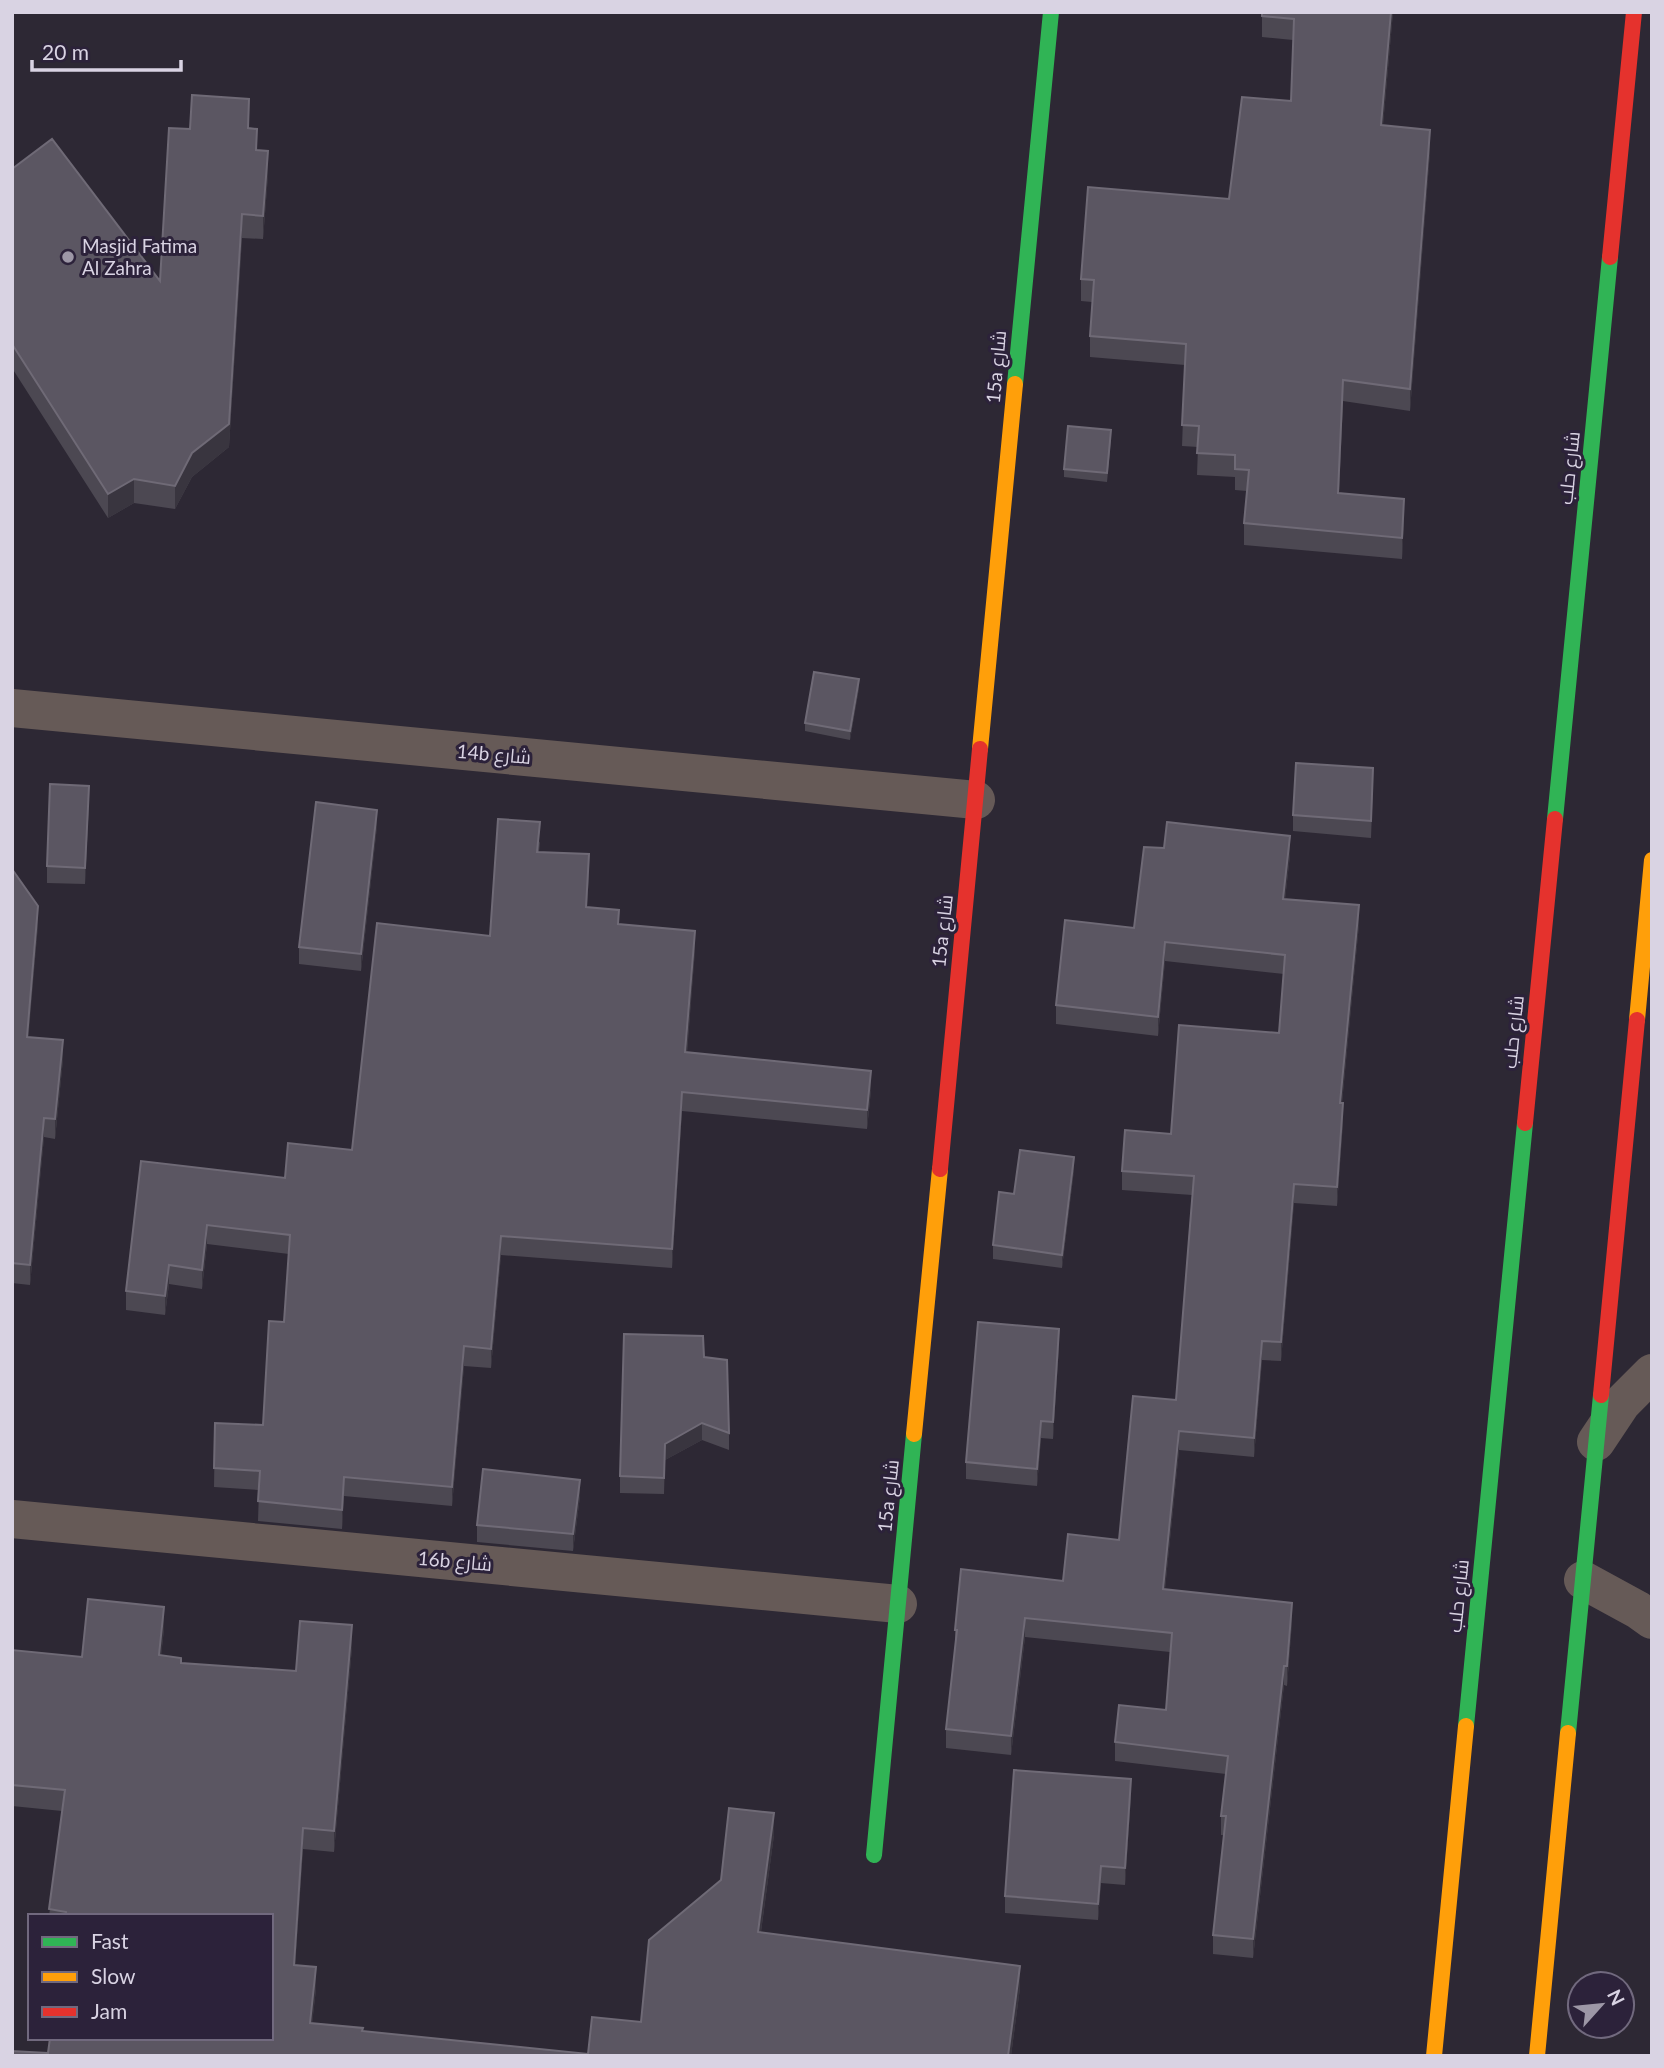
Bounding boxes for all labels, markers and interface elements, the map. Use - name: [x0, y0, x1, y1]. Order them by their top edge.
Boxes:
- scale bar: [32, 28, 180, 72]
- text: 20 m: [42, 39, 89, 64]
- place label: Masjid Fatima Al Zahra: [82, 234, 197, 279]
- marker: Masjid Fatima Al Zahra: [60, 249, 76, 265]
- street label: 15a شارع: [981, 330, 1013, 405]
- street label: شارع حلب: [1553, 430, 1587, 506]
- street label: 14b شارع: [456, 739, 532, 771]
- street label: 15a شارع: [926, 893, 960, 969]
- street label: شارع حلب: [1497, 994, 1531, 1070]
- street label: 15a شارع: [872, 1458, 906, 1534]
- street label: 16b شارع: [417, 1546, 493, 1578]
- street label: شارع حلب: [1442, 1558, 1476, 1634]
- legend: [28, 1914, 273, 2040]
- text: Fast: [91, 1928, 129, 1953]
- text: Slow: [91, 1963, 136, 1988]
- north arrow: [1566, 1970, 1636, 2040]
- text: N: [1603, 1985, 1630, 2009]
- text: Jam: [91, 1998, 127, 2023]

